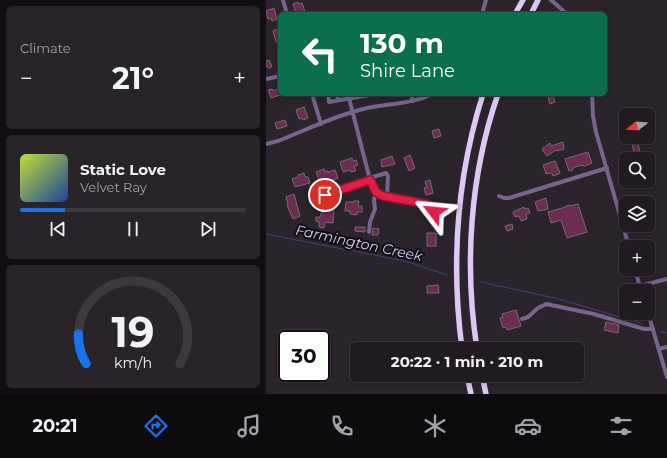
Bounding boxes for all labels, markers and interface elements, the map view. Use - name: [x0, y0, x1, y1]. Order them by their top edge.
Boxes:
- text: 130 m: [360, 26, 444, 60]
- icon: left: [294, 28, 346, 80]
- text: Climate: [20, 40, 71, 56]
- text: 21°: [112, 60, 154, 97]
- text: Shire Lane: [360, 60, 455, 82]
- text: −: [20, 65, 33, 92]
- text: +: [233, 65, 246, 92]
- north arrow: [619, 108, 655, 144]
- map controls: [619, 108, 655, 320]
- button: search: [619, 152, 655, 188]
- text: Static Love: [80, 160, 166, 179]
- pin: [308, 178, 342, 212]
- text: Velvet Ray: [80, 179, 147, 195]
- icon: arrive: [314, 184, 336, 206]
- position arrow: [413, 191, 455, 233]
- button: layers: [619, 196, 655, 232]
- icon: previous: [47, 218, 69, 240]
- icon: pause: [122, 218, 144, 240]
- icon: next: [197, 218, 219, 240]
- water label: Farmington Creek: [294, 221, 425, 265]
- button: +: [619, 240, 655, 276]
- button: −: [619, 284, 655, 320]
- text: 19: [112, 307, 154, 357]
- speed limit sign: 30: [278, 330, 330, 382]
- text: 20:22 · 1 min · 210 m: [391, 352, 543, 371]
- text: km/h: [114, 354, 152, 372]
- icon: directions: [142, 412, 170, 440]
- icon: music: [235, 412, 263, 440]
- icon: phone: [328, 412, 356, 440]
- icon: climate: [421, 412, 449, 440]
- icon: car: [514, 412, 542, 440]
- icon: filters: [607, 412, 635, 440]
- text: 20:21: [32, 415, 78, 437]

